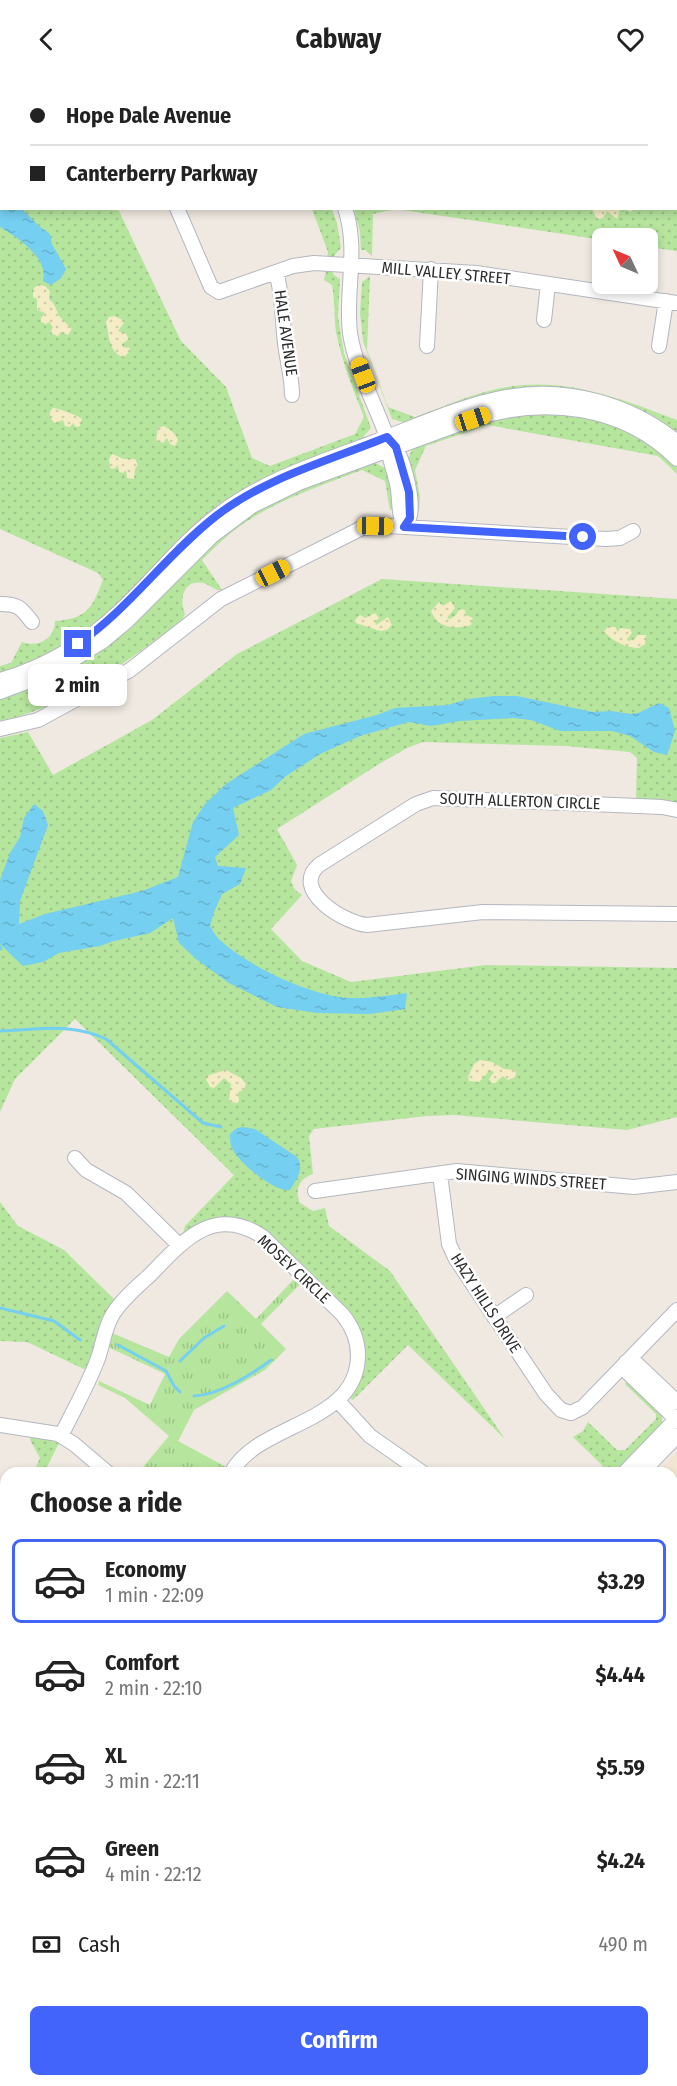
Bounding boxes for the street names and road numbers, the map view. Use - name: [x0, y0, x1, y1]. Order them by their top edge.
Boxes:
- street label: MILL VALLEY STREET: [381, 258, 512, 288]
- street label: HALE AVENUE: [271, 289, 301, 377]
- street label: SOUTH ALLERTON CIRCLE: [439, 789, 601, 813]
- street label: SINGING WINDS STREET: [455, 1164, 607, 1194]
- street label: MOSEY CIRCLE: [254, 1231, 334, 1307]
- street label: HAZY HILLS DRIVE: [447, 1250, 525, 1356]

